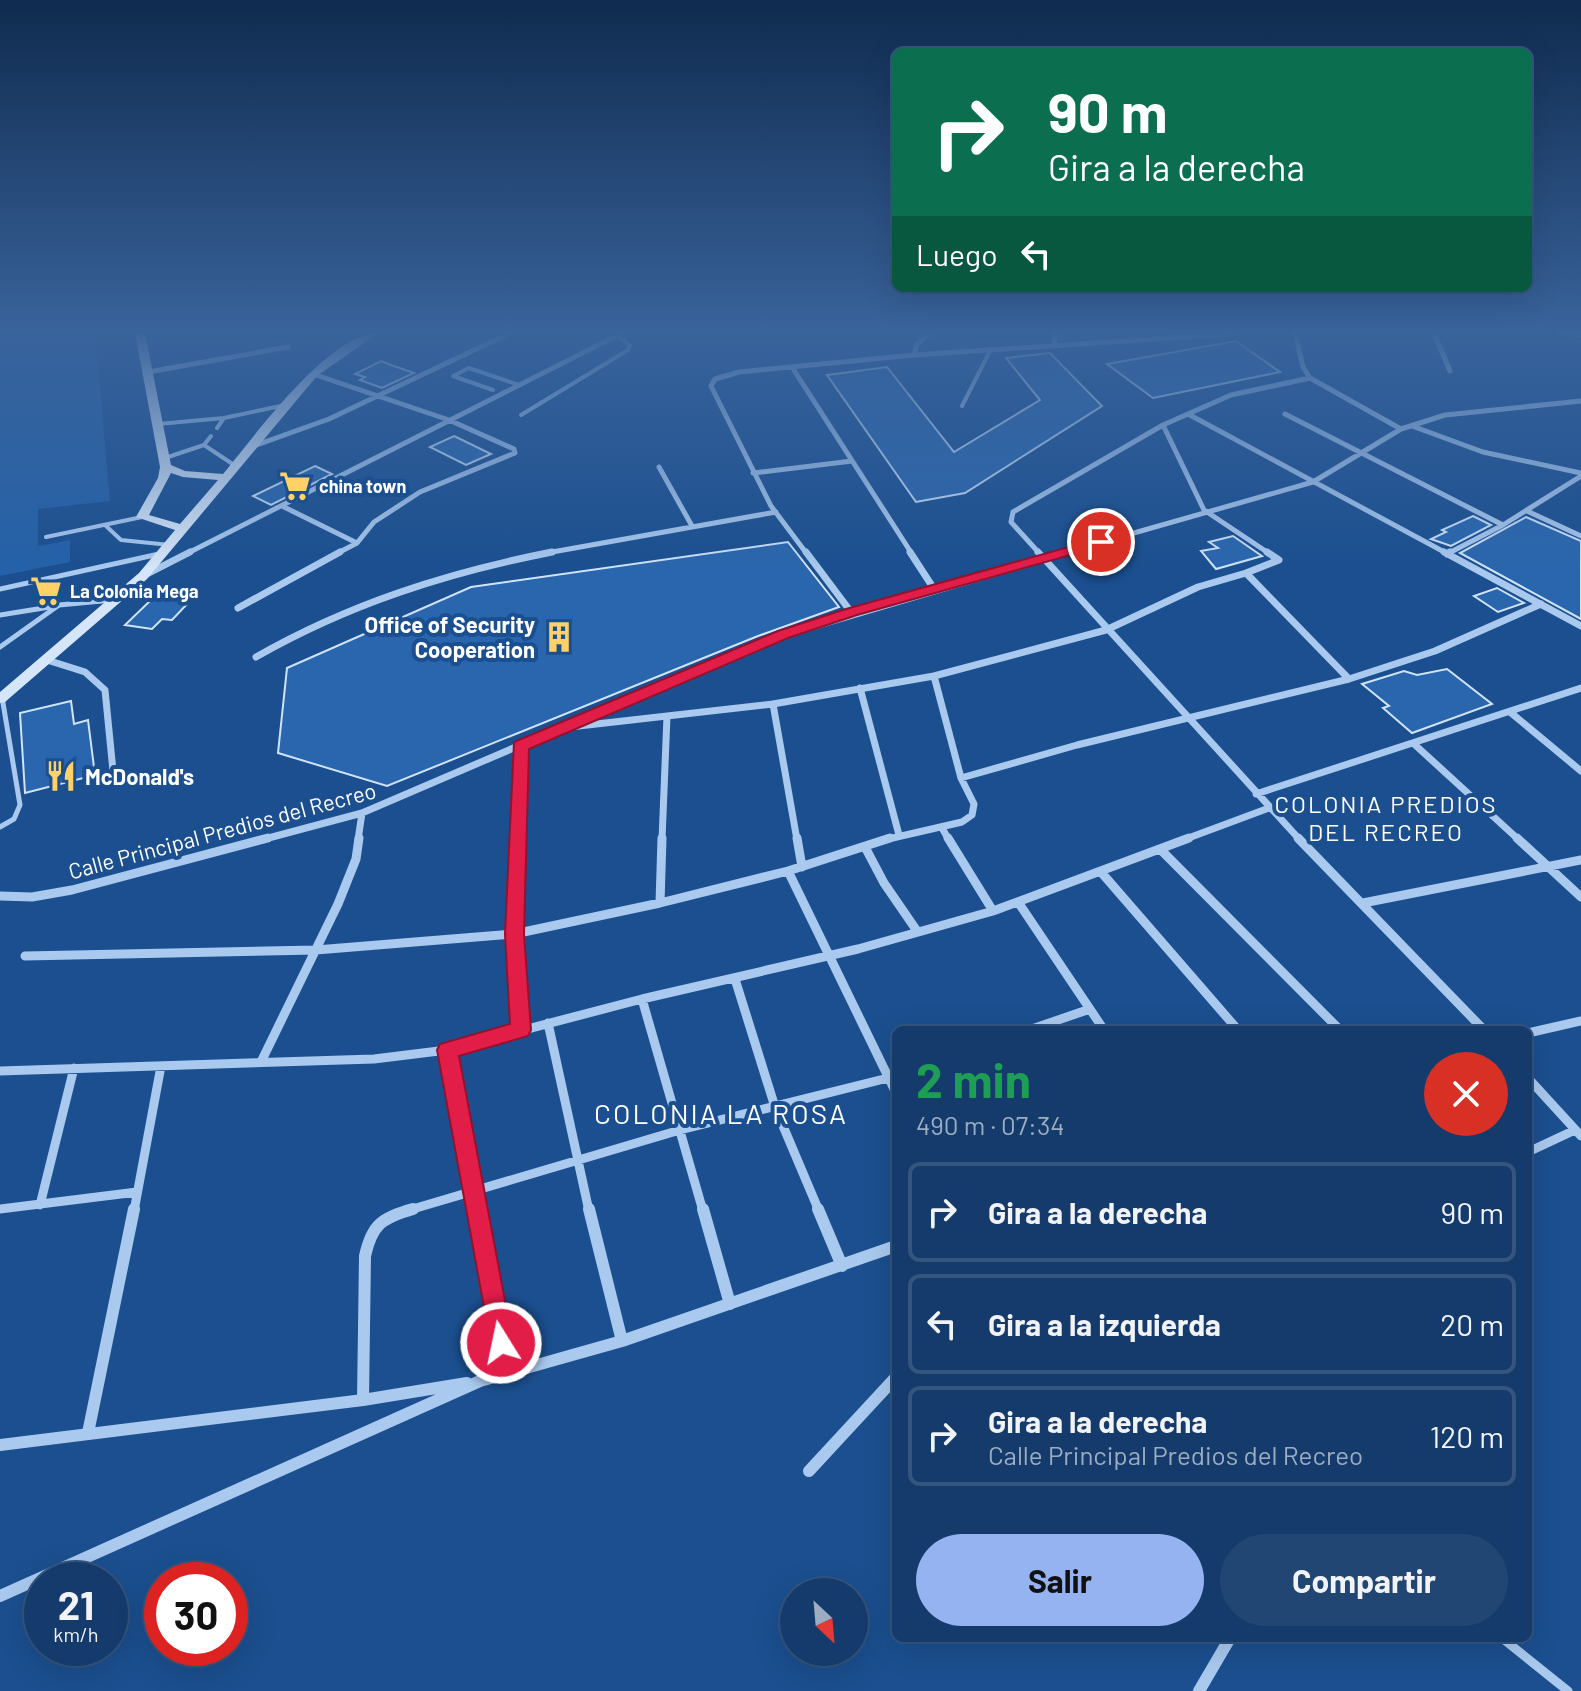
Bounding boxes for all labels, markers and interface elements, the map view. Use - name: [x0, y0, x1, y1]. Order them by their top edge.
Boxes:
- text: 90 m: [1048, 77, 1168, 144]
- icon: right: [916, 80, 1020, 184]
- text: Gira a la derecha: [1048, 145, 1305, 188]
- icon: left: [1014, 232, 1058, 276]
- text: Luego: [916, 236, 998, 272]
- supermarket icon: china town: [278, 469, 312, 503]
- place label: china town: [319, 475, 406, 497]
- pin: [1067, 508, 1135, 576]
- icon: arrive: [1079, 520, 1123, 564]
- supermarket icon: La Colonia Mega: [29, 574, 63, 608]
- place label: La Colonia Mega: [70, 580, 199, 602]
- place label: Office of Security Cooperation: [365, 611, 535, 662]
- building icon: Office of Security Cooperation: [542, 620, 576, 654]
- restaurant icon: McDonald's: [44, 759, 78, 793]
- place label: McDonald's: [85, 763, 194, 789]
- street label: Calle Principal Predios del Recreo: [65, 776, 379, 884]
- district label: COLONIA PREDIOS DEL RECREO: [1274, 789, 1498, 846]
- text: 2 min: [916, 1050, 1031, 1108]
- button: close: [1424, 1052, 1508, 1136]
- district label: COLONIA LA ROSA: [594, 1096, 848, 1130]
- text: 490 m · 07:34: [916, 1109, 1065, 1140]
- icon: right: [920, 1190, 964, 1234]
- text: Gira a la derecha: [988, 1194, 1207, 1230]
- text: 90 m: [1441, 1194, 1504, 1230]
- position arrow: [459, 1301, 543, 1385]
- icon: left: [920, 1302, 964, 1346]
- text: Gira a la izquierda: [988, 1306, 1221, 1342]
- text: 20 m: [1440, 1306, 1504, 1342]
- text: Gira a la derecha: [988, 1403, 1207, 1439]
- icon: right: [920, 1414, 964, 1458]
- text: 120 m: [1430, 1418, 1504, 1454]
- text: Calle Principal Predios del Recreo: [988, 1439, 1363, 1470]
- button: Salir: [916, 1534, 1204, 1626]
- button: Compartir: [1220, 1534, 1508, 1626]
- speed limit sign: 30: [144, 1562, 248, 1666]
- north arrow: [780, 1578, 868, 1666]
- map controls: [780, 1578, 868, 1666]
- text: 21: [58, 1580, 94, 1628]
- text: km/h: [53, 1622, 99, 1646]

